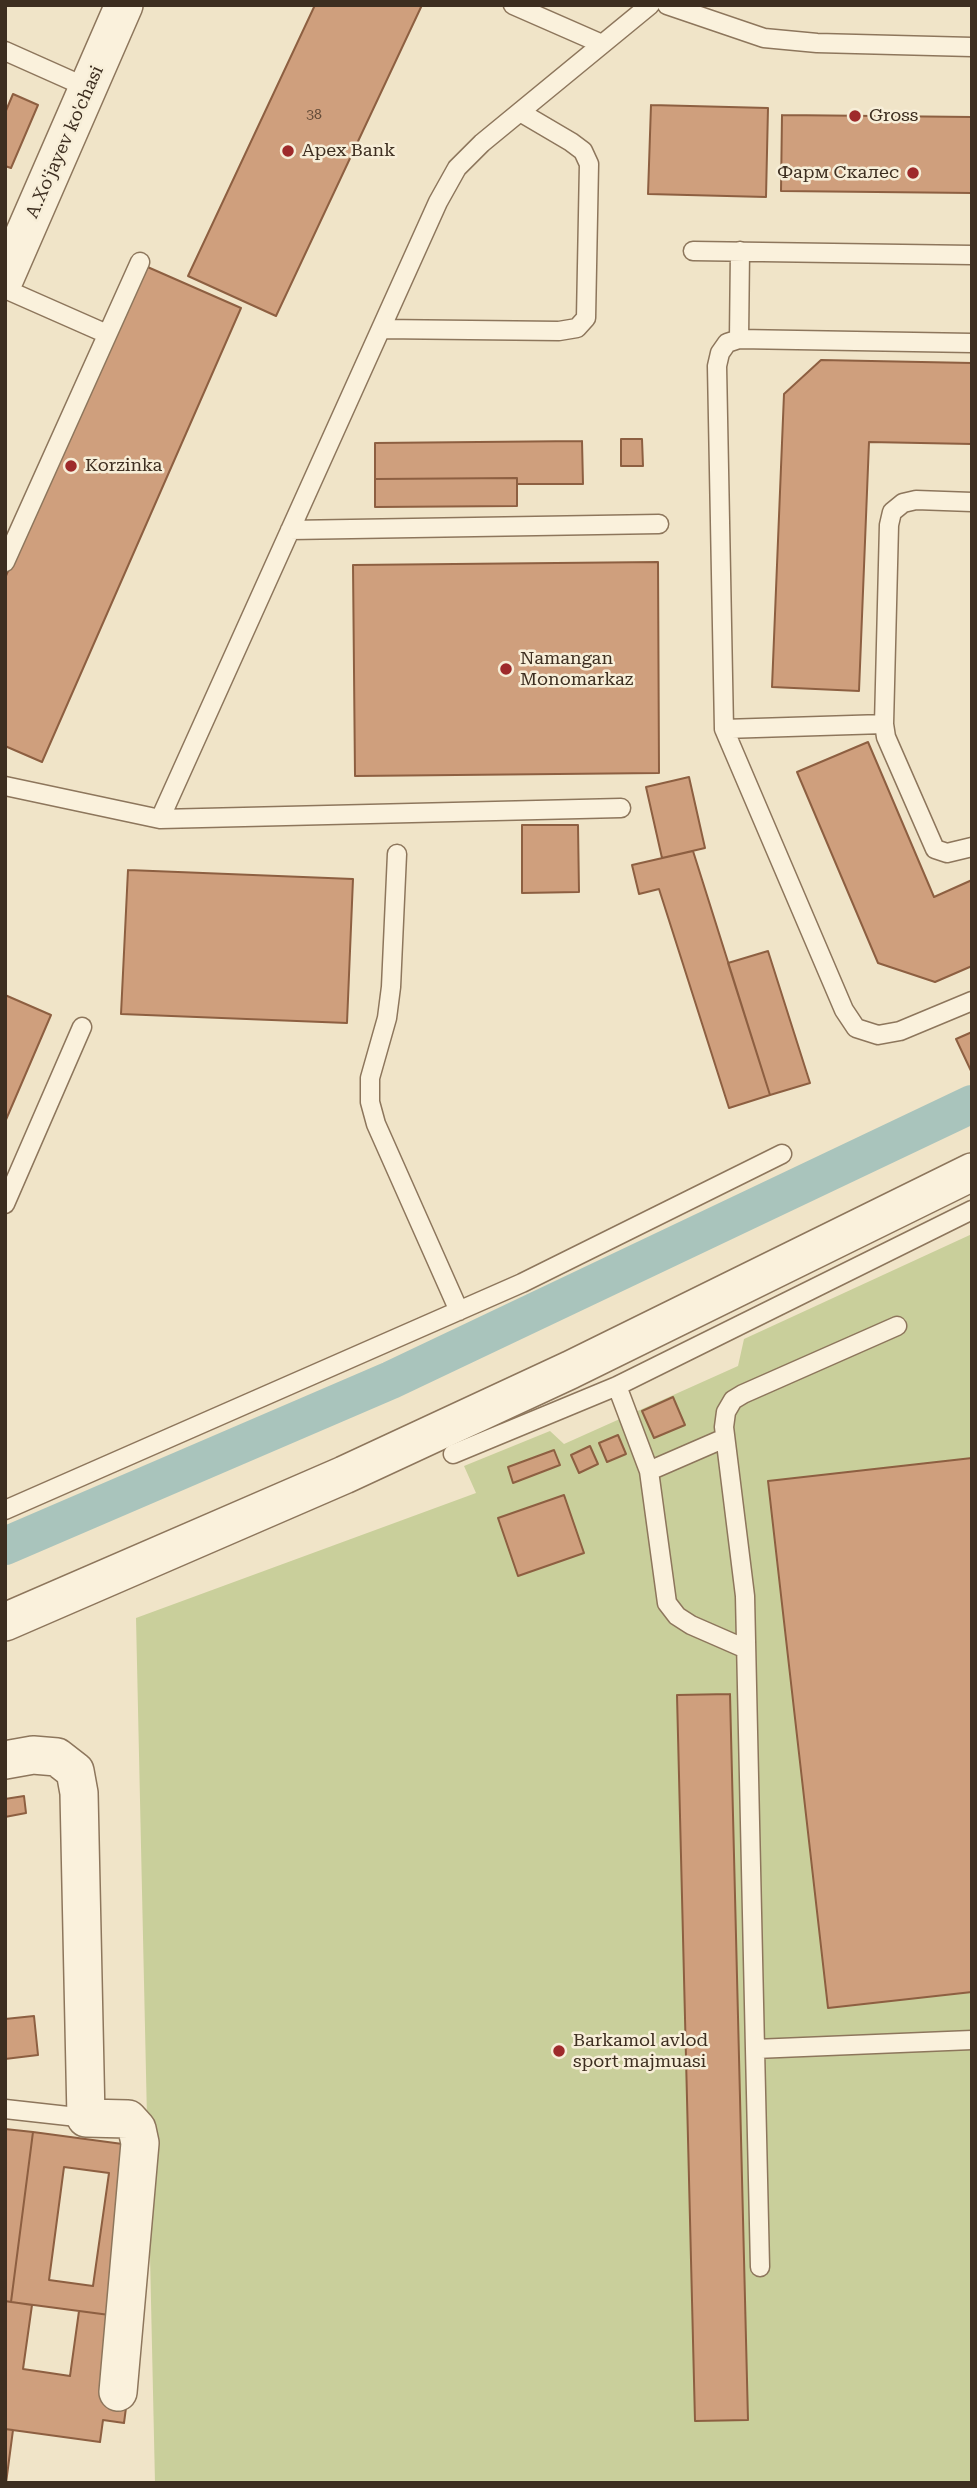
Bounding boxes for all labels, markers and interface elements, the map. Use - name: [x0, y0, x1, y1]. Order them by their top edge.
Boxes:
- street label: A.Xo'jayev ko'chasi: [22, 62, 108, 222]
- place label: Gross: [869, 105, 918, 127]
- house number: 38: [306, 107, 322, 123]
- marker: Gross: [847, 108, 863, 124]
- place label: Apex Bank: [302, 140, 395, 162]
- marker: Apex Bank: [280, 143, 296, 159]
- place label: Фарм Скалес: [777, 162, 899, 184]
- marker: Фарм Скалес: [905, 165, 921, 181]
- place label: Korzinka: [85, 455, 162, 477]
- marker: Korzinka: [63, 458, 79, 474]
- place label: Namangan Monomarkaz: [520, 648, 633, 690]
- marker: Namangan Monomarkaz: [498, 661, 514, 677]
- place label: Barkamol avlod sport majmuasi: [573, 2030, 708, 2072]
- marker: Barkamol avlod sport majmuasi: [551, 2043, 567, 2059]

